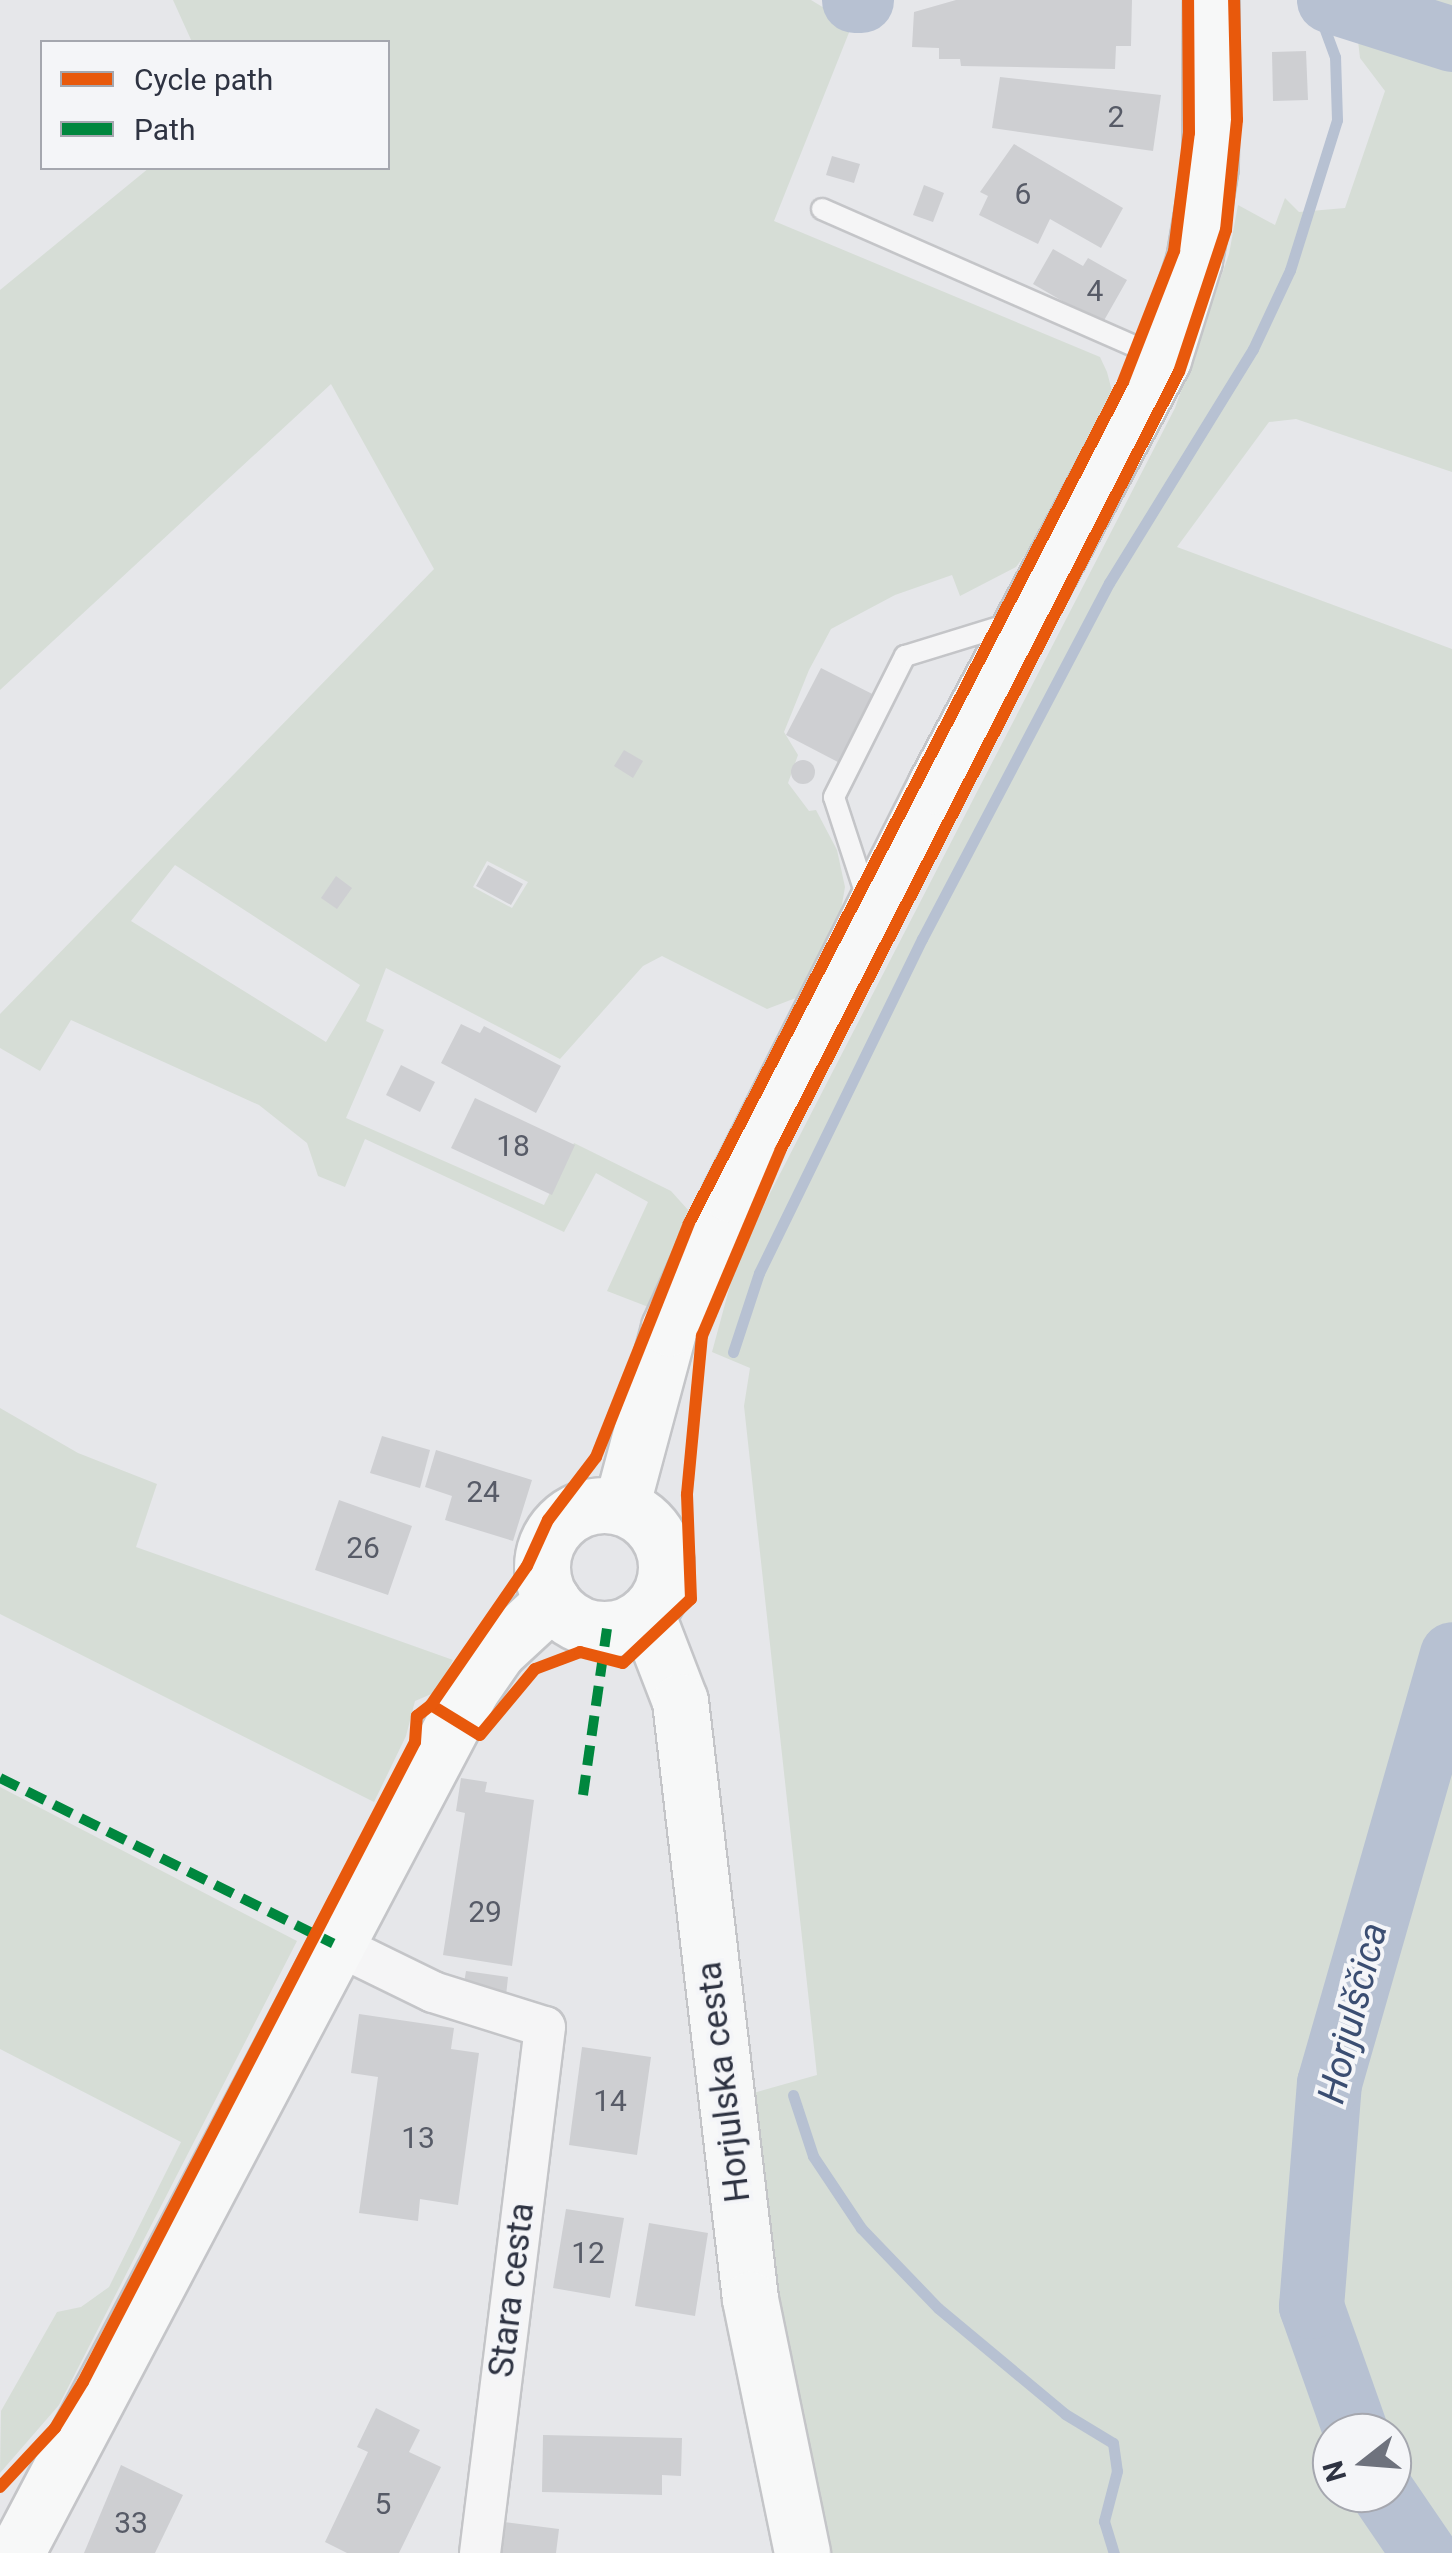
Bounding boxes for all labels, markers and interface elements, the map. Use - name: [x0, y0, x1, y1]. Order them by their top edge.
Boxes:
- legend: [40, 40, 390, 170]
- text: Cycle path: [134, 62, 273, 97]
- house number: 2: [1108, 99, 1124, 135]
- text: Path: [134, 112, 195, 147]
- house number: 6: [1015, 176, 1031, 212]
- house number: 4: [1087, 273, 1103, 309]
- house number: 18: [496, 1128, 530, 1164]
- house number: 24: [466, 1474, 500, 1510]
- house number: 26: [346, 1530, 380, 1566]
- house number: 29: [468, 1894, 502, 1930]
- water label: Horjulščica: [1309, 1918, 1397, 2108]
- street label: Horjulska cesta: [688, 1959, 760, 2205]
- house number: 14: [593, 2083, 627, 2119]
- house number: 13: [401, 2120, 435, 2156]
- street label: Stara cesta: [480, 2200, 544, 2380]
- house number: 12: [571, 2235, 605, 2271]
- north arrow: [1312, 2413, 1412, 2513]
- text: N: [1316, 2457, 1353, 2486]
- house number: 5: [375, 2486, 391, 2522]
- house number: 33: [114, 2505, 148, 2541]

